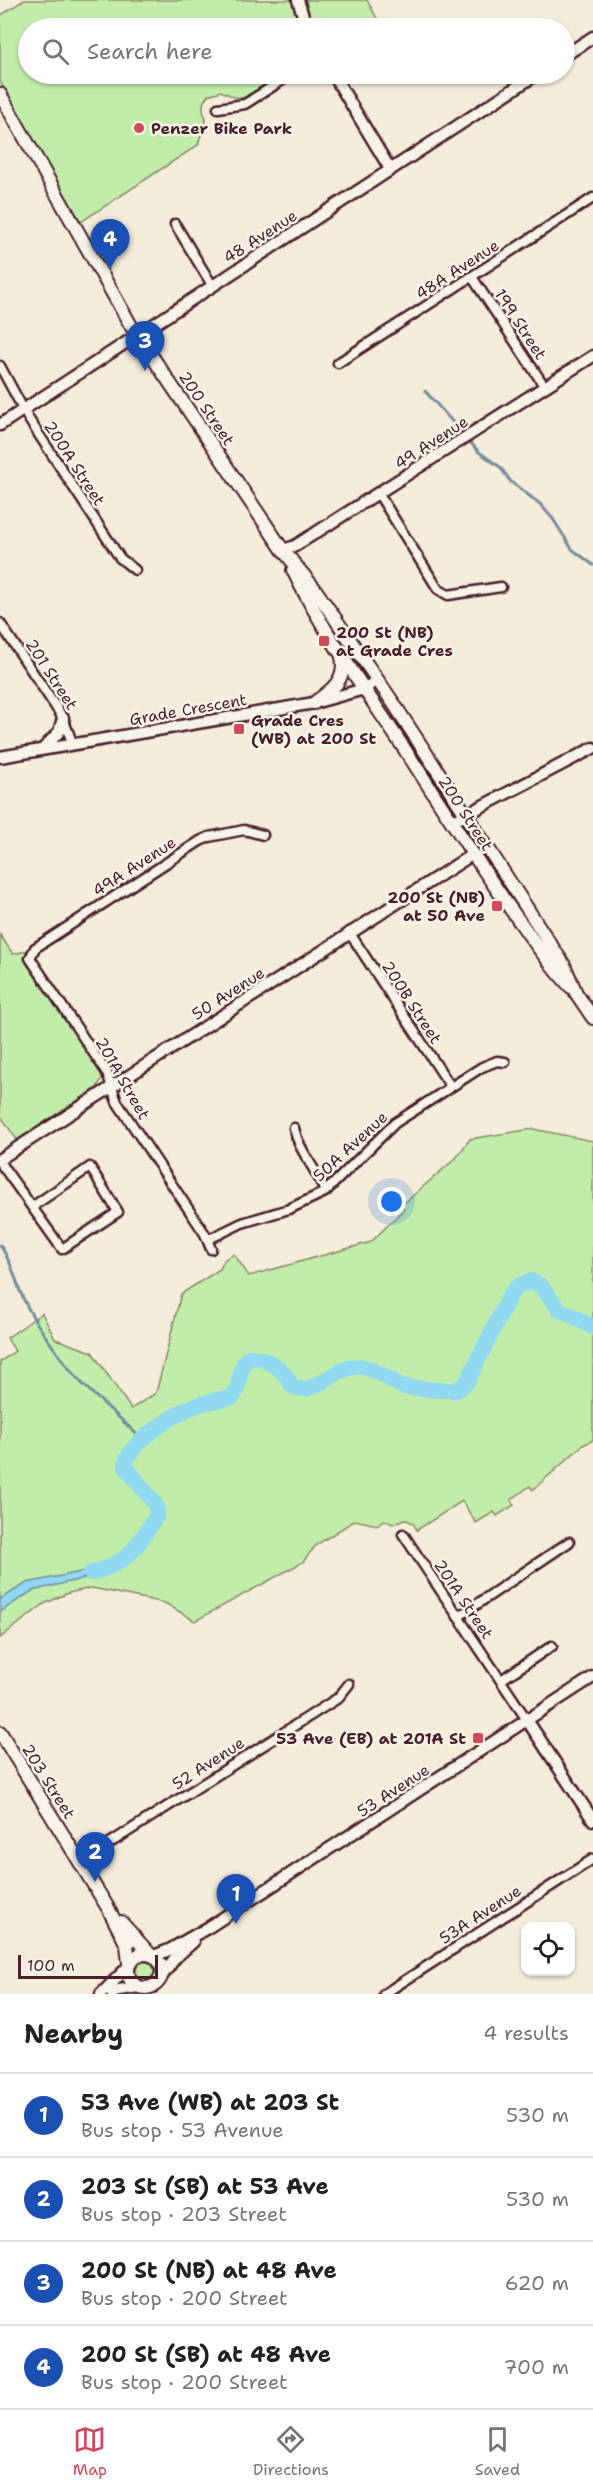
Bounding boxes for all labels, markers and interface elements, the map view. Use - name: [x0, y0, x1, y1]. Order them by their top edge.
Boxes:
- search box: [18, 18, 575, 84]
- icon: search: [39, 35, 72, 68]
- text: Search here: [87, 37, 213, 66]
- place label: Penzer Bike Park: [151, 118, 292, 139]
- marker: Penzer Bike Park: [132, 121, 146, 135]
- street label: 48 Avenue: [219, 205, 301, 268]
- pin: 4: [90, 220, 130, 269]
- street label: 48A Avenue: [412, 235, 503, 304]
- street label: 199 Street: [490, 285, 551, 364]
- pin: 3: [126, 322, 164, 371]
- street label: 200 Street: [174, 367, 239, 450]
- street label: 49 Avenue: [391, 411, 472, 474]
- street label: 200A Street: [39, 417, 110, 510]
- place label: 200 St (NB) at Grade Cres: [336, 622, 453, 661]
- marker: 200 St (NB) at Grade Cres: [317, 634, 331, 648]
- street label: 201 Street: [21, 635, 82, 714]
- street label: Grade Crescent: [128, 689, 248, 730]
- place label: Grade Cres (WB) at 200 St: [251, 710, 376, 749]
- marker: Grade Cres (WB) at 200 St: [232, 722, 246, 736]
- street label: 200 Street: [434, 772, 498, 855]
- street label: 49A Avenue: [89, 832, 180, 901]
- place label: 200 St (NB) at 50 Ave: [387, 887, 485, 926]
- marker: 200 St (NB) at 50 Ave: [490, 899, 504, 913]
- street label: 200B Street: [377, 957, 446, 1048]
- street label: 50 Avenue: [188, 962, 269, 1025]
- street label: 201A Street: [91, 1033, 155, 1123]
- street label: 50A Avenue: [309, 1107, 392, 1186]
- your location: [377, 1187, 406, 1216]
- street label: 201A Street: [429, 1555, 498, 1643]
- place label: 53 Ave (EB) at 201A St: [276, 1728, 466, 1749]
- marker: 53 Ave (EB) at 201A St: [471, 1731, 485, 1745]
- street label: 52 Avenue: [168, 1732, 248, 1795]
- street label: 203 Street: [17, 1740, 80, 1823]
- street label: 53 Avenue: [353, 1759, 433, 1822]
- pin: 2: [76, 1832, 115, 1882]
- pin: 1: [216, 1874, 256, 1924]
- street label: 53A Avenue: [435, 1880, 525, 1949]
- map controls: [521, 1922, 575, 1976]
- button: locate: [521, 1922, 575, 1976]
- scale bar: [18, 1952, 158, 1980]
- text: 100 m: [27, 1955, 75, 1976]
- text: Nearby: [24, 2016, 123, 2051]
- text: 4 results: [483, 2020, 569, 2046]
- text: 53 Ave (WB) at 203 St: [81, 2088, 339, 2117]
- text: 1: [39, 2102, 48, 2128]
- text: 530 m: [506, 2102, 569, 2128]
- text: Bus stop · 53 Avenue: [81, 2117, 284, 2143]
- text: 203 St (SB) at 53 Ave: [81, 2172, 329, 2201]
- text: 2: [37, 2186, 51, 2212]
- text: 530 m: [506, 2186, 569, 2212]
- text: Bus stop · 203 Street: [81, 2201, 287, 2227]
- text: 200 St (NB) at 48 Ave: [81, 2256, 337, 2285]
- text: 3: [37, 2270, 51, 2296]
- text: 620 m: [505, 2270, 569, 2296]
- text: Bus stop · 200 Street: [81, 2285, 288, 2311]
- text: 200 St (SB) at 48 Ave: [81, 2340, 331, 2369]
- text: 4: [37, 2354, 51, 2380]
- text: 700 m: [504, 2354, 569, 2380]
- text: Bus stop · 200 Street: [81, 2369, 288, 2395]
- tab: Map: [73, 2423, 107, 2480]
- tab: Directions: [253, 2423, 329, 2480]
- tab: Saved: [475, 2423, 520, 2480]

